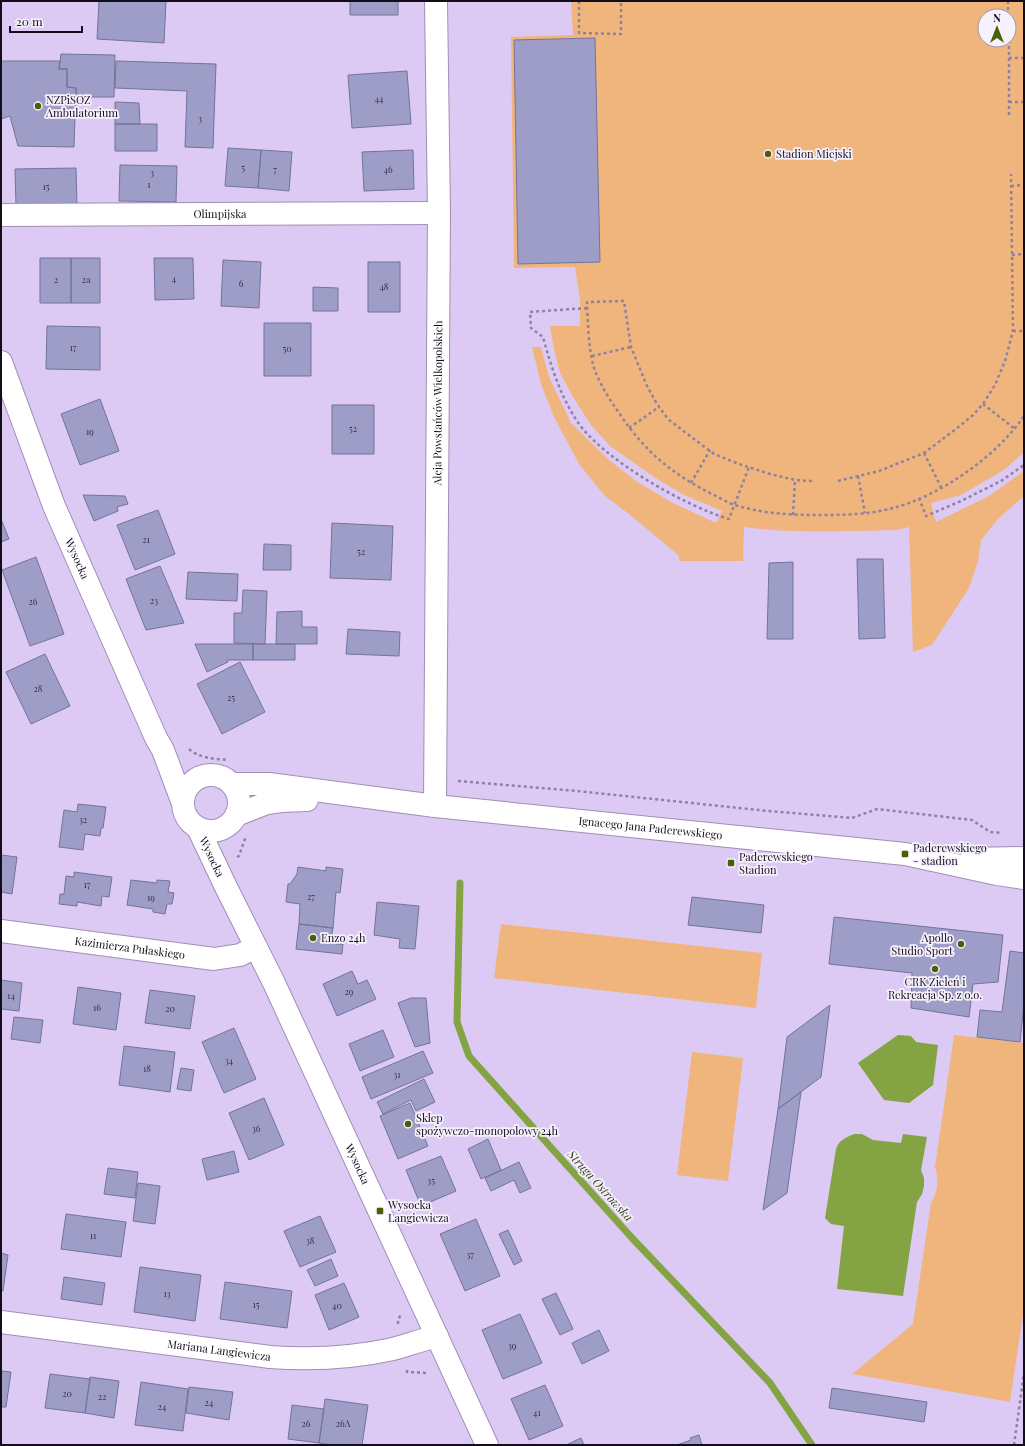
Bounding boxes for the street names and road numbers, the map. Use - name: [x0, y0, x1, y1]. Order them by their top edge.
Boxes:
- street label: Olimpijska: [193, 206, 247, 221]
- street label: Aleja Powstańców Wielkopolskich: [429, 320, 445, 487]
- street label: Wysocka: [62, 535, 93, 582]
- street label: Ignacego Jana Paderewskiego: [578, 813, 723, 842]
- street label: Wysocka: [196, 833, 228, 880]
- street label: Kazimierza Pułaskiego: [74, 933, 186, 962]
- street label: Wysocka: [342, 1140, 374, 1187]
- street label: Mariana Langiewicza: [167, 1336, 272, 1364]

